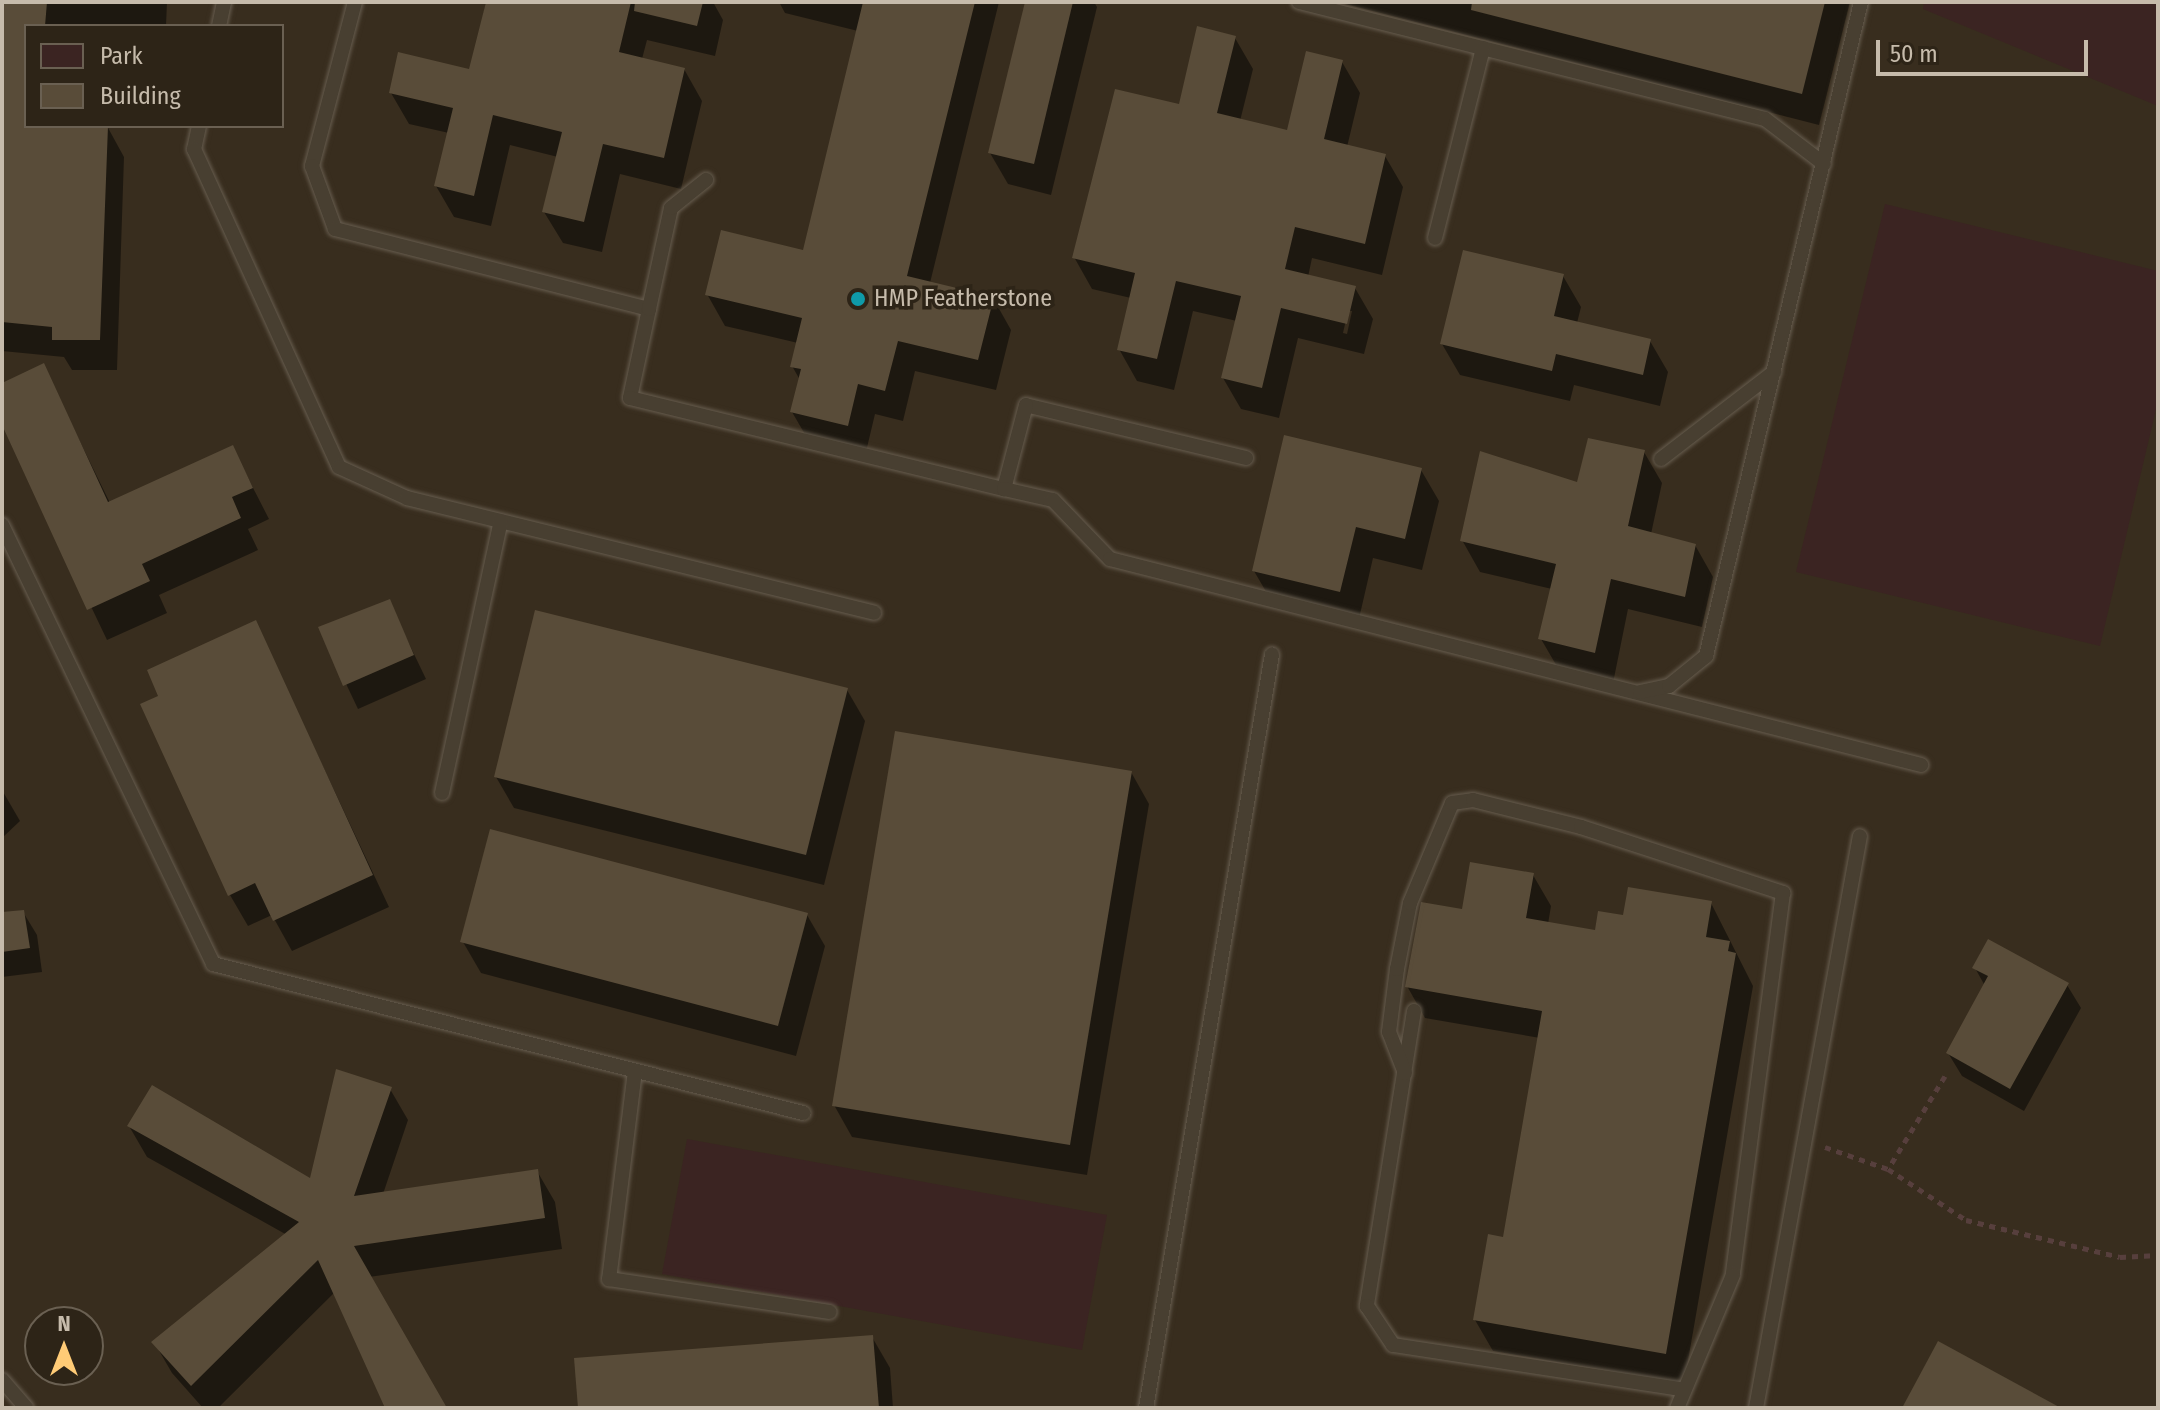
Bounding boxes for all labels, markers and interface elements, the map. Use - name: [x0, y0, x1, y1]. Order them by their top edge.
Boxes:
- legend: [24, 24, 284, 128]
- scale bar: [1880, 24, 2092, 74]
- text: 50 m: [1890, 40, 1938, 68]
- text: Park: [100, 42, 143, 70]
- text: Building: [100, 82, 181, 110]
- place label: HMP Featherstone: [874, 285, 1052, 313]
- marker: HMP Featherstone: [849, 290, 867, 308]
- north arrow: [24, 1306, 104, 1386]
- text: N: [57, 1310, 71, 1337]

